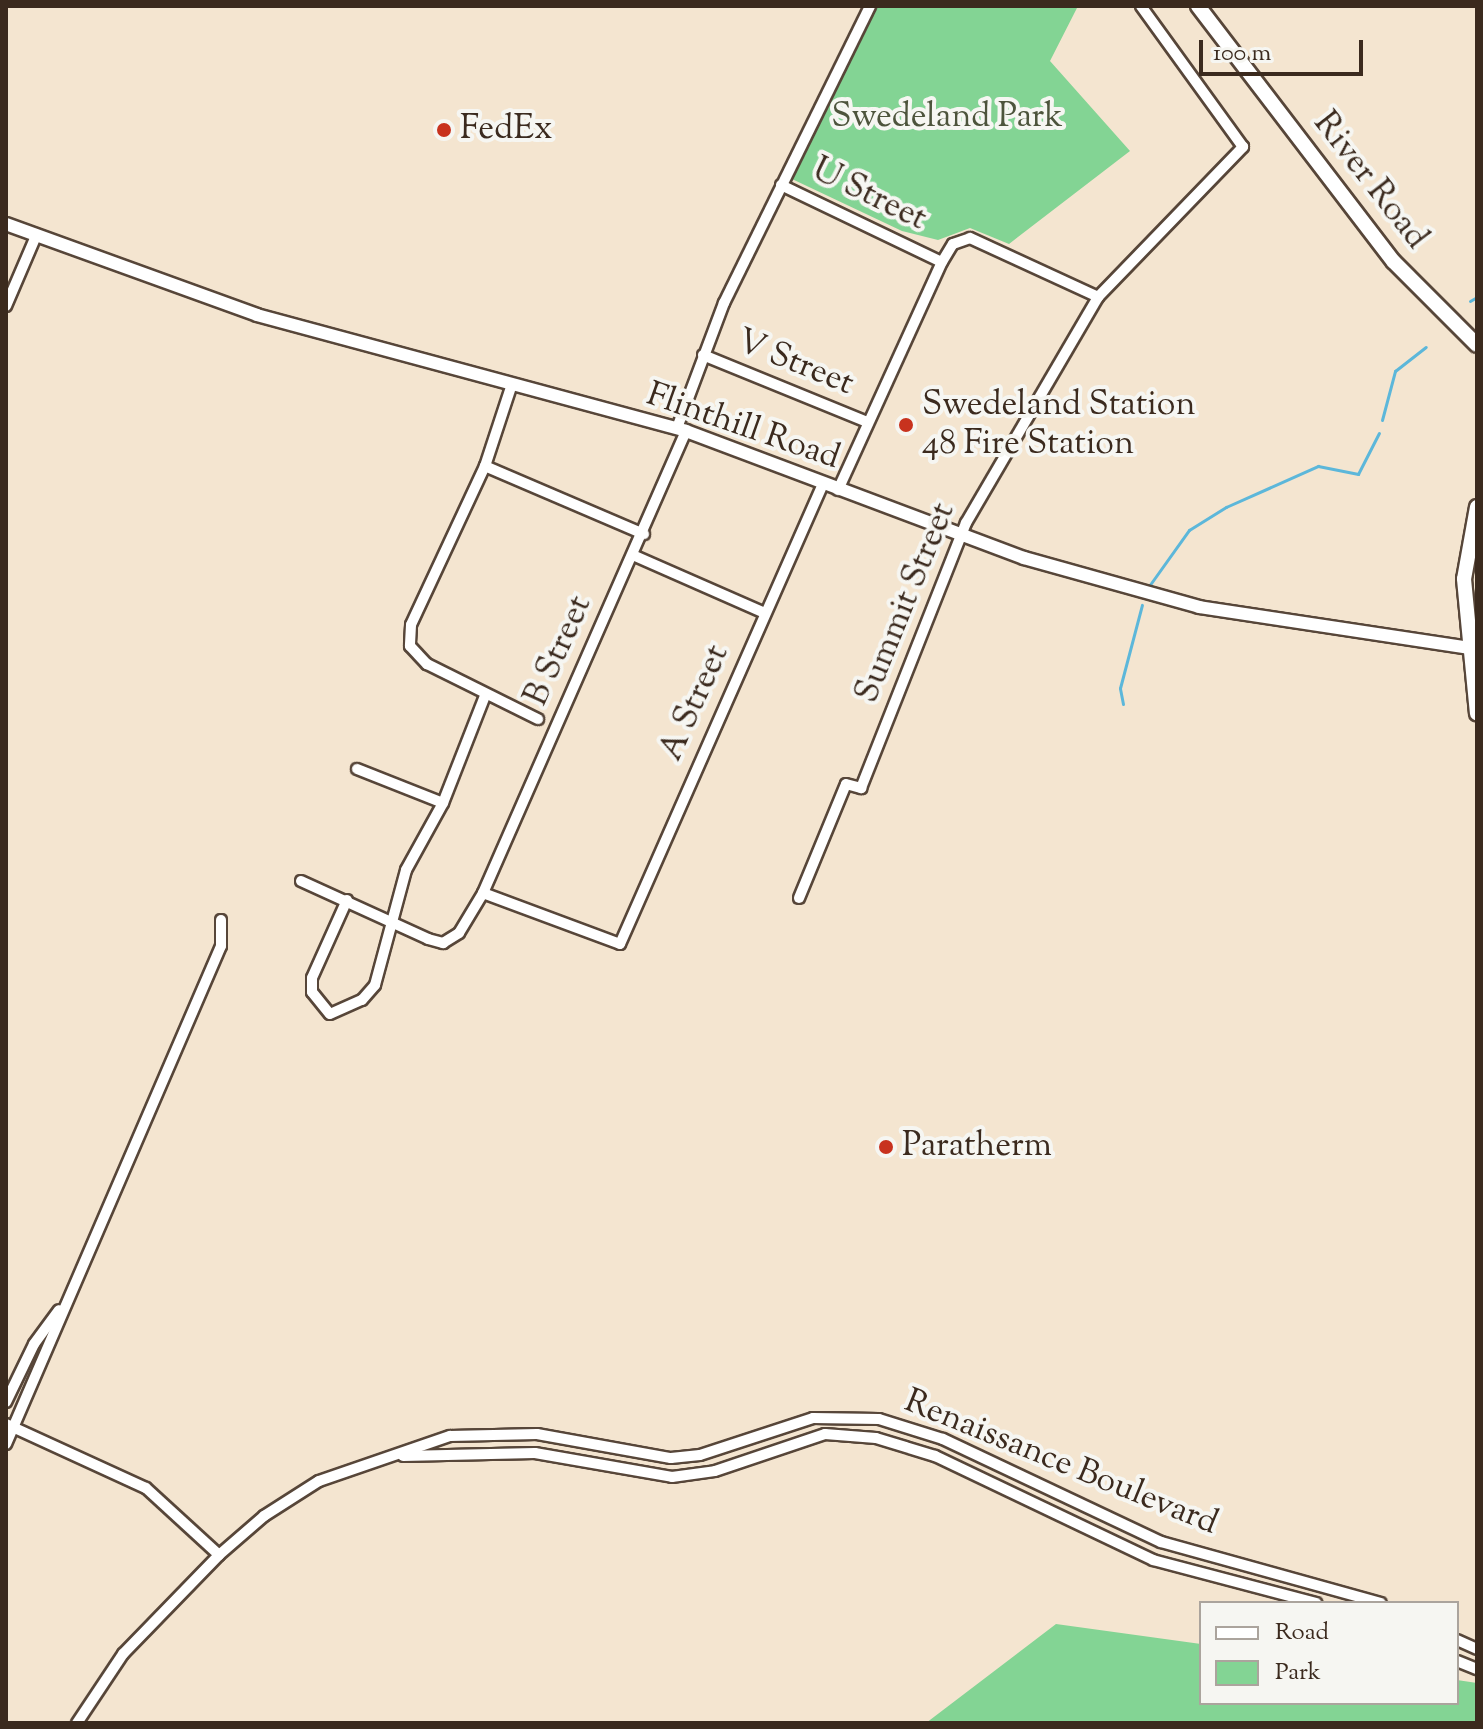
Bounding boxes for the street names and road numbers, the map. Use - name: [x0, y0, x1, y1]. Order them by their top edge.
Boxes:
- street label: River Road: [1304, 104, 1436, 258]
- street label: U Street: [805, 150, 933, 240]
- street label: V Street: [731, 321, 859, 405]
- street label: Flinthill Road: [641, 375, 845, 479]
- street label: Summit Street: [847, 497, 965, 709]
- street label: B Street: [517, 590, 601, 712]
- street label: A Street: [651, 639, 739, 767]
- street label: Renaissance Boulevard: [898, 1381, 1224, 1545]

